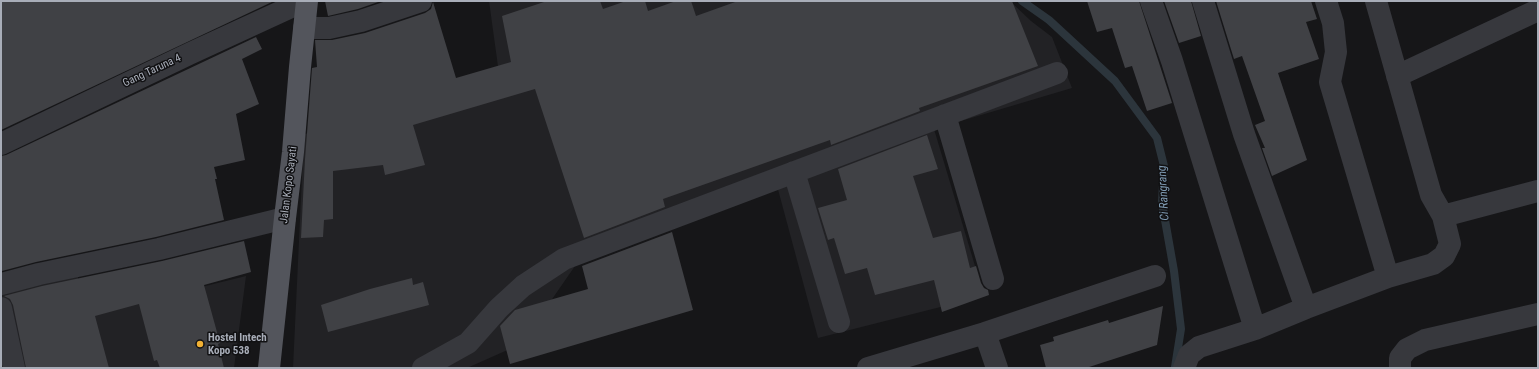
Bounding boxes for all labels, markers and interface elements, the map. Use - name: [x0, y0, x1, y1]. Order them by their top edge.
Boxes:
- street label: Gang Taruna 4: [121, 52, 183, 90]
- street label: Jalan Kopo Sayati: [278, 146, 300, 224]
- water label: Ci Rangrang: [1155, 165, 1173, 221]
- place label: Hostel Intech Kopo 538: [208, 331, 267, 357]
- marker: Hostel Intech Kopo 538: [195, 339, 205, 349]

